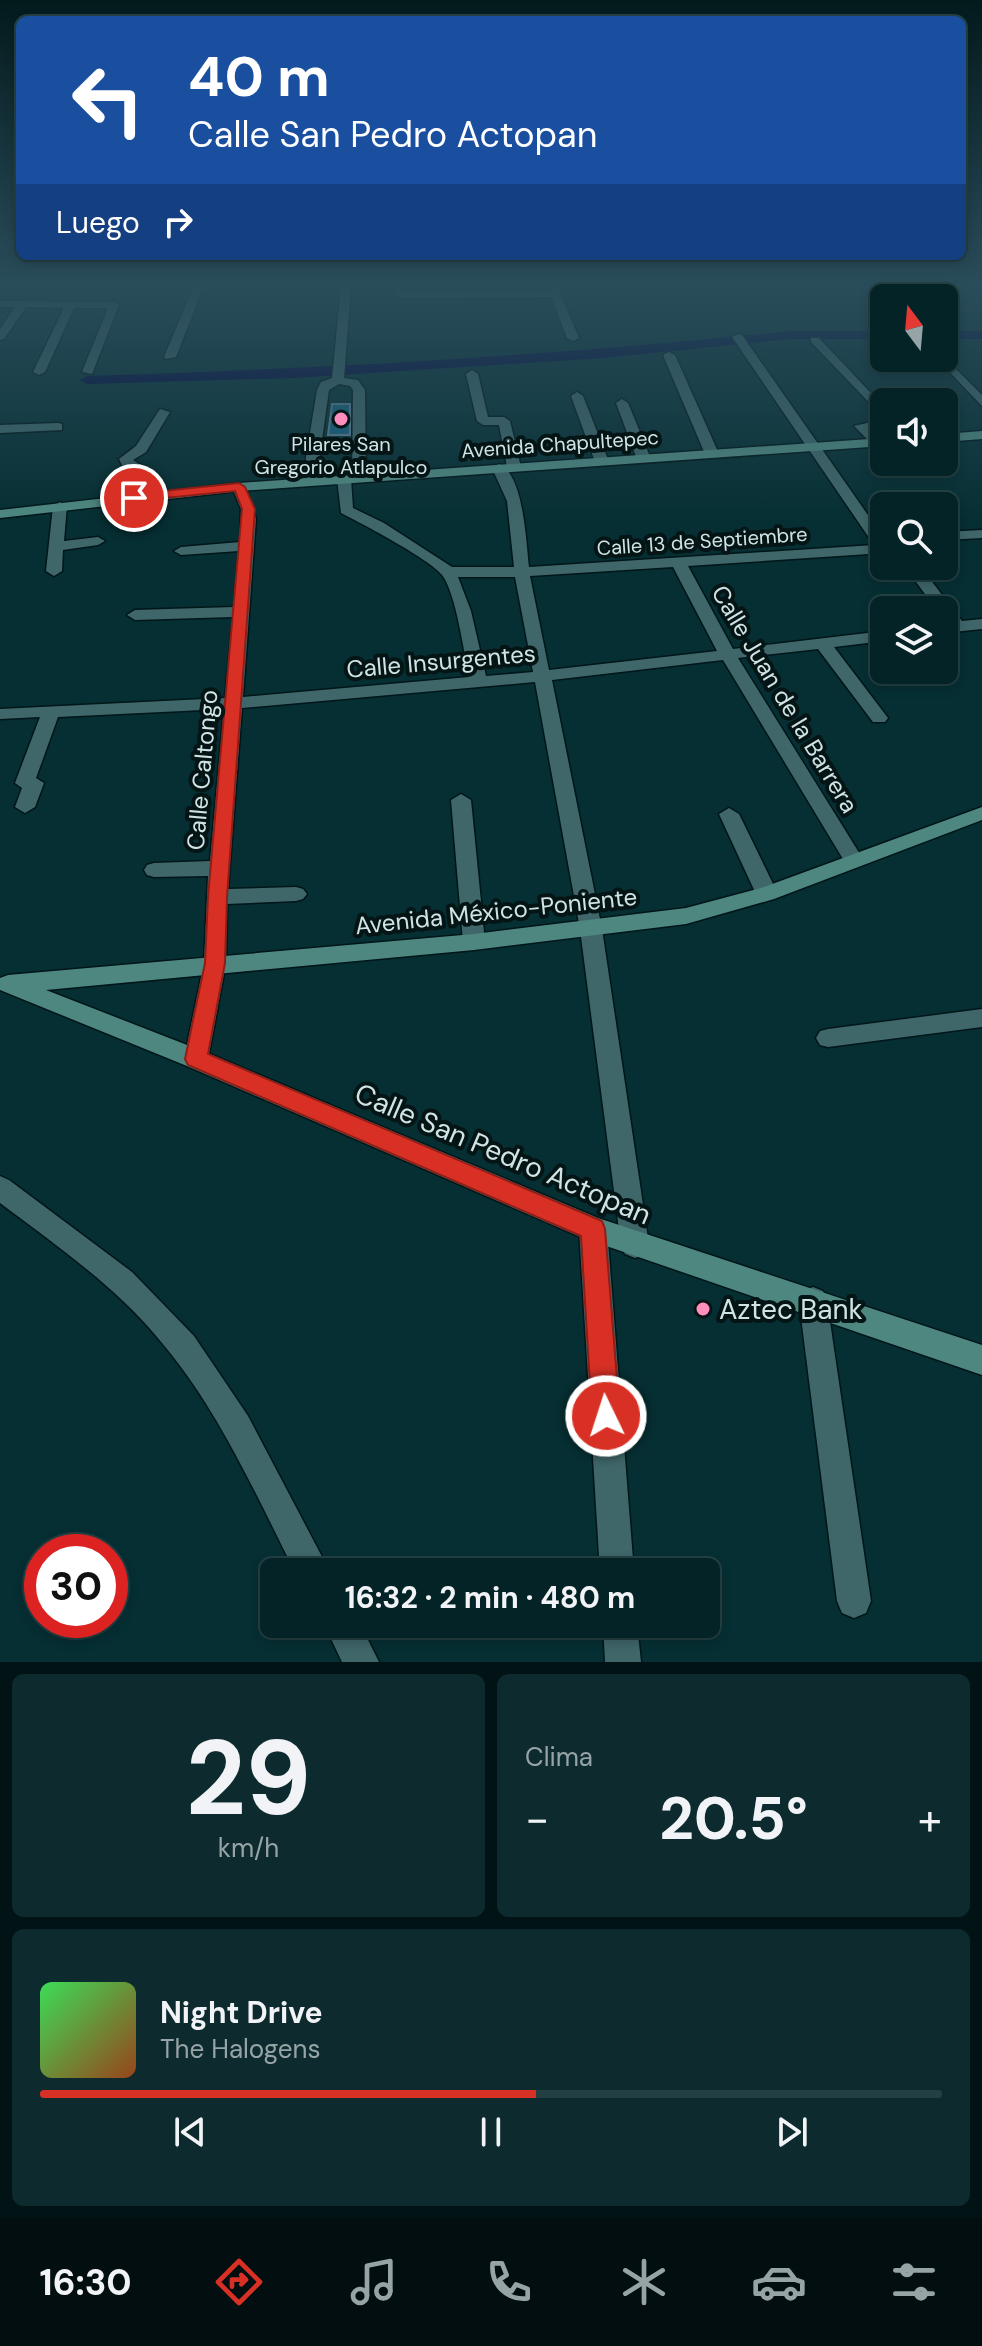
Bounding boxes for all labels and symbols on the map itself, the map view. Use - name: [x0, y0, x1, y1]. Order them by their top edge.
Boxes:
- north arrow: [870, 284, 958, 372]
- marker: Pilares San Gregorio Atlapulco: [332, 410, 350, 428]
- street label: Avenida Chapultepec: [460, 424, 660, 464]
- place label: Pilares San Gregorio Atlapulco: [255, 431, 427, 480]
- pin: [100, 464, 168, 532]
- street label: Calle 13 de Septiembre: [596, 521, 808, 561]
- street label: Calle Juan de la Barrera: [705, 579, 865, 819]
- street label: Calle Insurgentes: [345, 637, 537, 685]
- street label: Calle Caltongo: [180, 689, 224, 851]
- street label: Avenida México-Poniente: [353, 881, 639, 941]
- street label: Calle San Pedro Actopan: [349, 1075, 657, 1233]
- place label: Aztec Bank: [719, 1291, 863, 1328]
- marker: Aztec Bank: [694, 1300, 712, 1318]
- position arrow: [564, 1374, 648, 1458]
- speed limit sign: 30: [24, 1534, 128, 1638]

